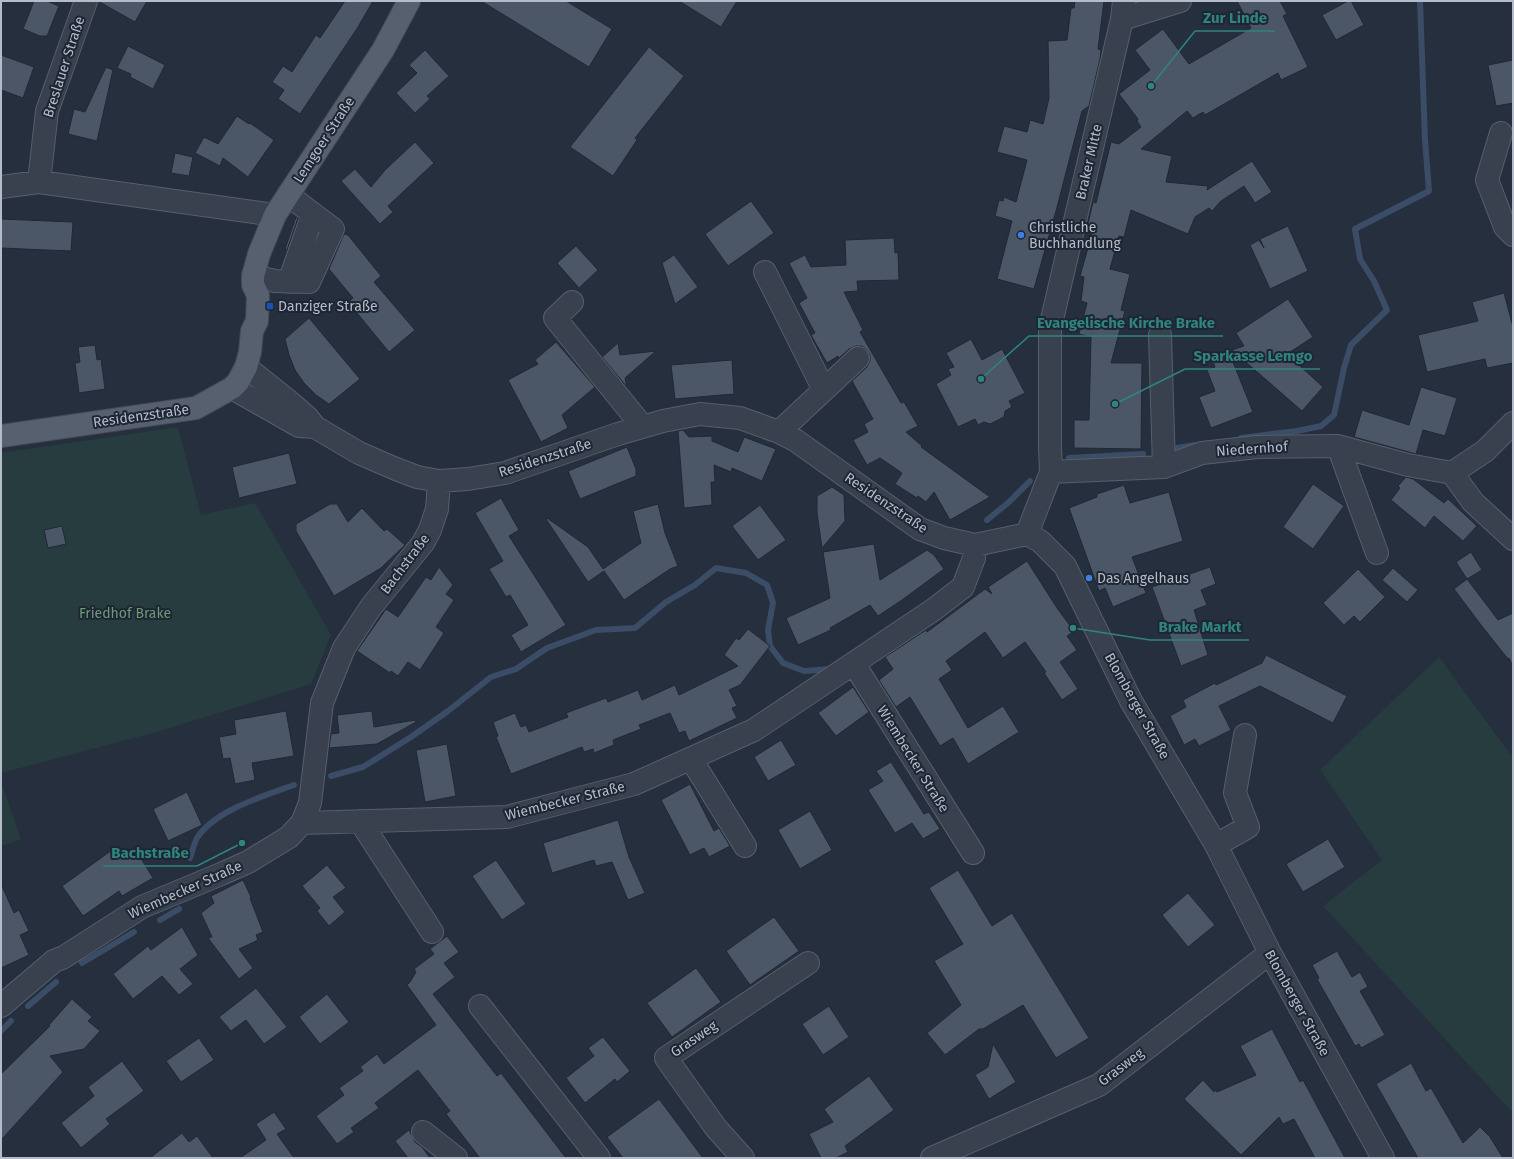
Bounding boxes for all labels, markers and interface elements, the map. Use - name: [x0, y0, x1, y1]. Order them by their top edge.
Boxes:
- callout: Zur Linde: [1195, 4, 1275, 31]
- text: Zur Linde: [1203, 9, 1267, 27]
- street label: Breslauer Straße: [40, 14, 88, 120]
- street label: Lemgoer Straße: [290, 94, 358, 186]
- street label: Braker Mitte: [1072, 122, 1106, 202]
- place label: Christliche Buchhandlung: [1029, 219, 1121, 252]
- marker: Christliche Buchhandlung: [1016, 230, 1026, 240]
- place label: Danziger Straße: [278, 298, 378, 315]
- marker: Danziger Straße: [265, 301, 275, 311]
- callout: Evangelische Kirche Brake: [1029, 309, 1223, 336]
- text: Evangelische Kirche Brake: [1037, 314, 1215, 332]
- callout: Sparkasse Lemgo: [1185, 342, 1320, 369]
- text: Sparkasse Lemgo: [1194, 347, 1313, 365]
- street label: Residenzstraße: [92, 401, 190, 431]
- street label: Residenzstraße: [496, 435, 594, 481]
- street label: Niedernhof: [1216, 438, 1290, 460]
- street label: Residenzstraße: [841, 469, 931, 537]
- street label: Bachstraße: [377, 531, 433, 597]
- place label: Das Angelhaus: [1097, 570, 1190, 587]
- marker: Das Angelhaus: [1084, 573, 1094, 583]
- park label: Friedhof Brake: [79, 605, 171, 622]
- callout: Brake Markt: [1150, 613, 1249, 640]
- text: Brake Markt: [1159, 618, 1242, 636]
- street label: Blomberger Straße: [1101, 650, 1173, 762]
- street label: Wiembecker Straße: [873, 702, 953, 816]
- street label: Wiembecker Straße: [503, 778, 627, 824]
- callout: Bachstraße: [103, 839, 197, 866]
- text: Bachstraße: [111, 844, 189, 862]
- street label: Wiembecker Straße: [125, 857, 245, 923]
- street label: Blomberger Straße: [1261, 947, 1333, 1059]
- street label: Grasweg: [667, 1017, 721, 1061]
- street label: Grasweg: [1095, 1044, 1148, 1090]

